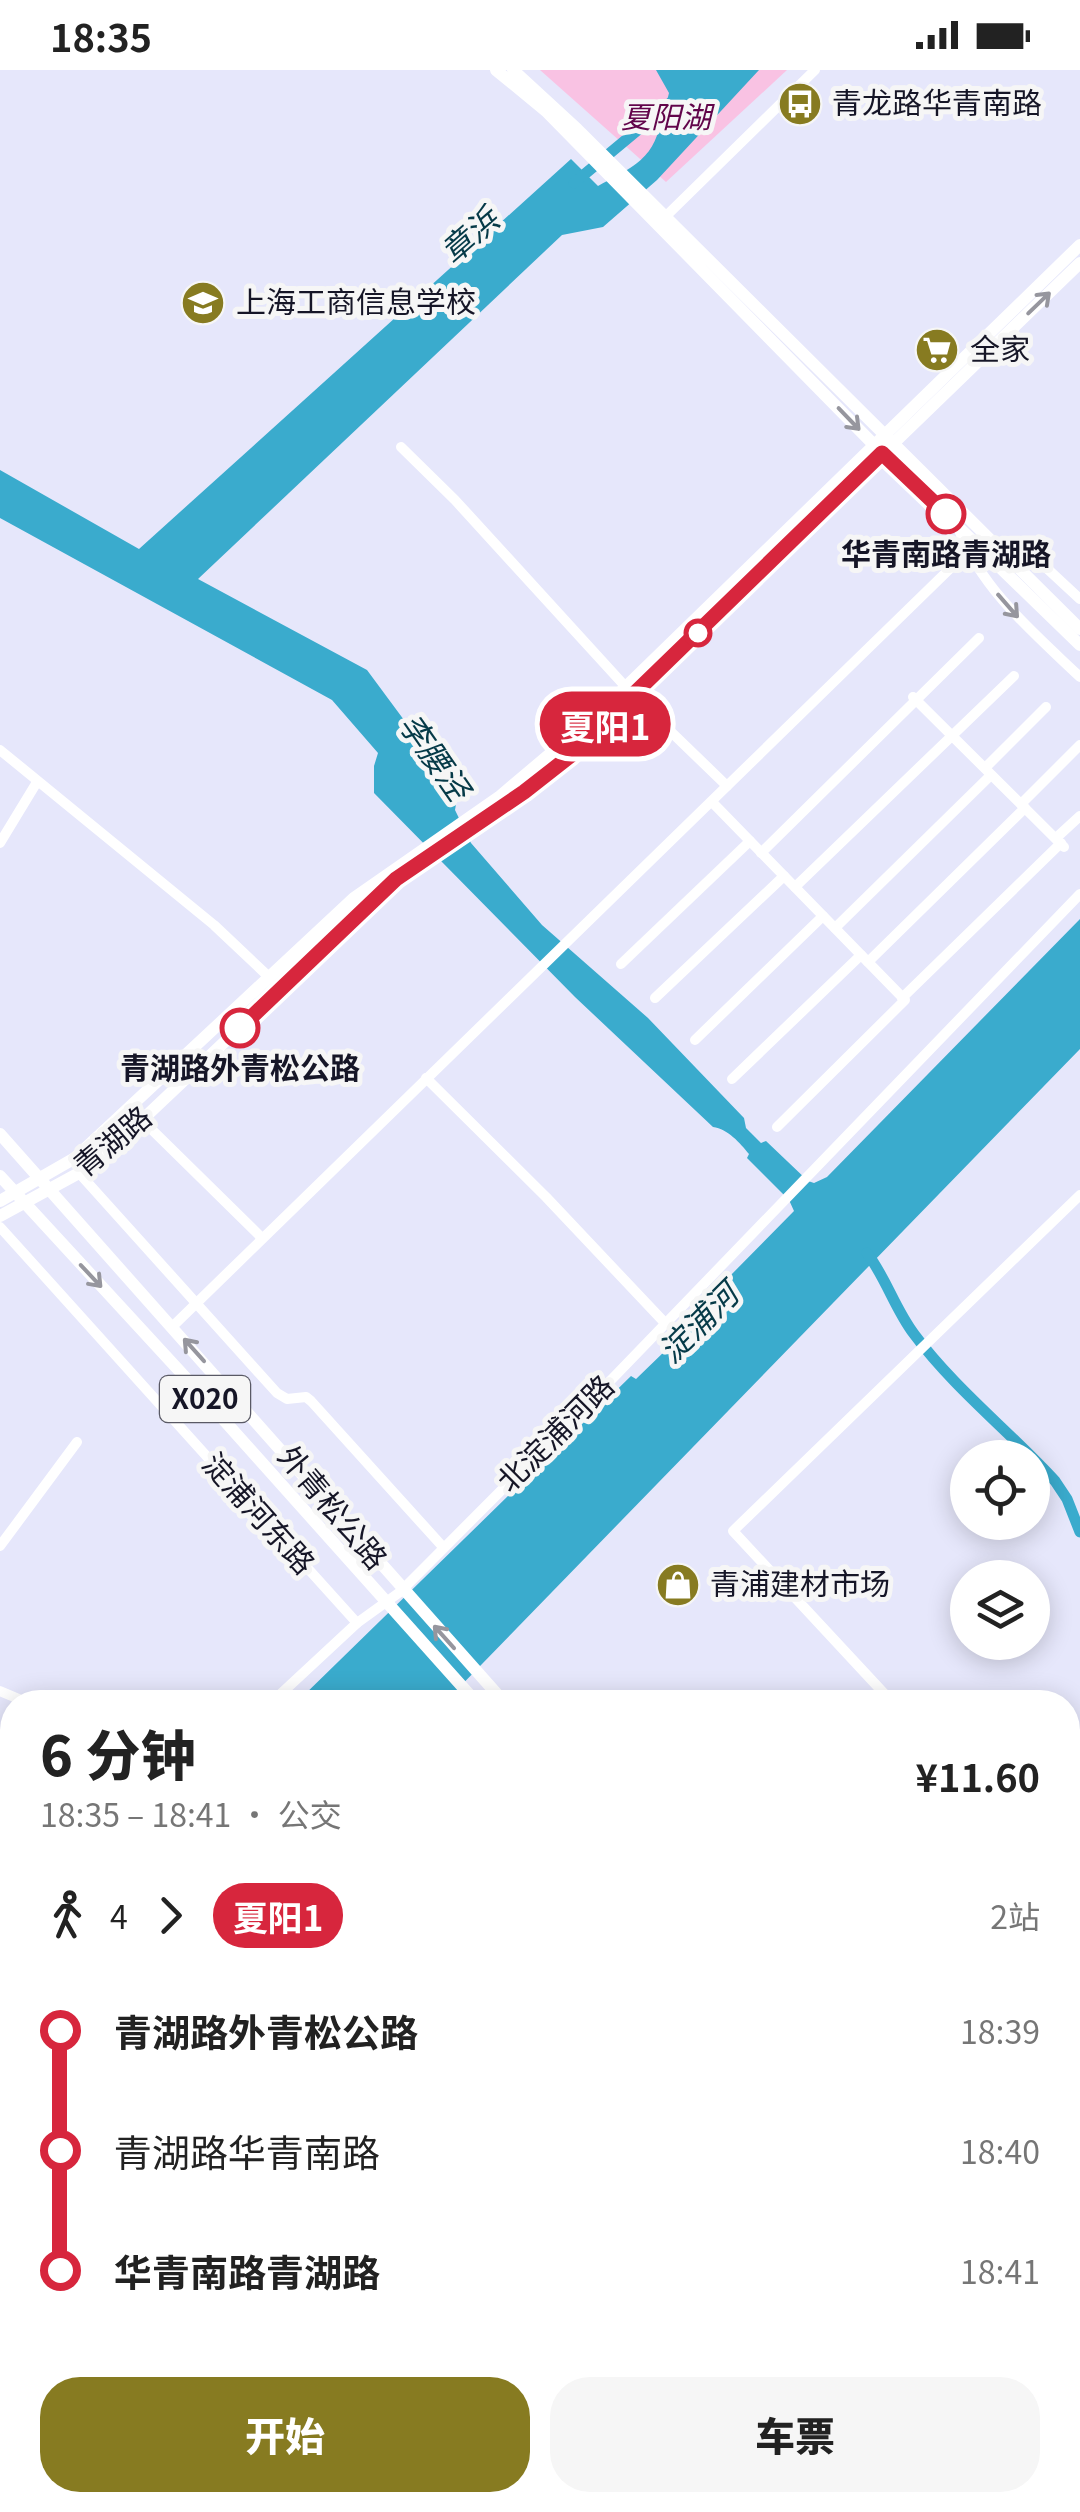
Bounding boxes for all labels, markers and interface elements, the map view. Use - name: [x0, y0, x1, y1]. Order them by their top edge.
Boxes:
- text: 18:35: [50, 8, 152, 63]
- place label: 青龙路华青南路: [832, 79, 1042, 123]
- bus stop icon: 青龙路华青南路: [777, 81, 823, 127]
- park label: 夏阳湖: [621, 93, 715, 137]
- water label: 章浜: [429, 193, 510, 272]
- place label: 上海工商信息学校: [236, 278, 476, 322]
- school or university icon: 上海工商信息学校: [180, 280, 226, 326]
- one-way arrow: [1027, 291, 1051, 315]
- place label: 全家: [970, 325, 1030, 369]
- supermarket icon: 全家: [914, 327, 960, 373]
- one-way arrow: [836, 406, 860, 430]
- marker: 华青南路青湖路: [927, 495, 965, 533]
- place label: 华青南路青湖路: [841, 530, 1051, 574]
- one-way arrow: [997, 593, 1020, 618]
- unlabelled marker: [685, 620, 711, 646]
- line badge: 夏阳1: [548, 692, 662, 756]
- text: 夏阳1: [560, 699, 650, 750]
- water label: 李腰泾: [390, 703, 485, 810]
- marker: 青湖路外青松公路: [221, 1009, 259, 1047]
- place label: 青湖路外青松公路: [120, 1044, 360, 1088]
- street label: 青湖路: [62, 1094, 160, 1185]
- one-way arrow: [79, 1263, 102, 1288]
- water label: 淀浦河: [647, 1266, 751, 1371]
- one-way arrow: [182, 1338, 205, 1363]
- street label: 北淀浦河路: [485, 1363, 622, 1500]
- road number: X020: [160, 1376, 250, 1422]
- street label: 外青松公路: [269, 1434, 399, 1578]
- map controls: [950, 1440, 1050, 1660]
- button: locate: [950, 1440, 1050, 1540]
- street label: 淀浦河东路: [194, 1442, 327, 1582]
- place label: 青浦建材市场: [710, 1560, 890, 1604]
- button: layers: [950, 1560, 1050, 1660]
- shop icon: 青浦建材市场: [655, 1562, 701, 1608]
- one-way arrow: [433, 1625, 456, 1650]
- text: 6 分钟: [40, 1712, 196, 1792]
- text: ¥11.60: [916, 1748, 1040, 1803]
- text: 18:35 – 18:41 · 公交: [40, 1790, 342, 1836]
- icon: walk: [40, 1888, 95, 1943]
- icon: forward: [143, 1888, 198, 1943]
- text: 夏阳1: [233, 1890, 323, 1941]
- text: 4: [110, 1892, 128, 1938]
- text: 2站: [990, 1892, 1040, 1938]
- text: 青湖路外青松公路: [114, 2003, 418, 2058]
- text: 18:39: [960, 2007, 1040, 2053]
- text: 青湖路华青南路: [114, 2123, 380, 2178]
- text: 18:40: [960, 2127, 1040, 2173]
- text: 华青南路青湖路: [114, 2243, 380, 2298]
- text: 18:41: [960, 2247, 1040, 2293]
- button: 开始: [40, 2377, 530, 2492]
- button: 车票: [550, 2377, 1040, 2492]

